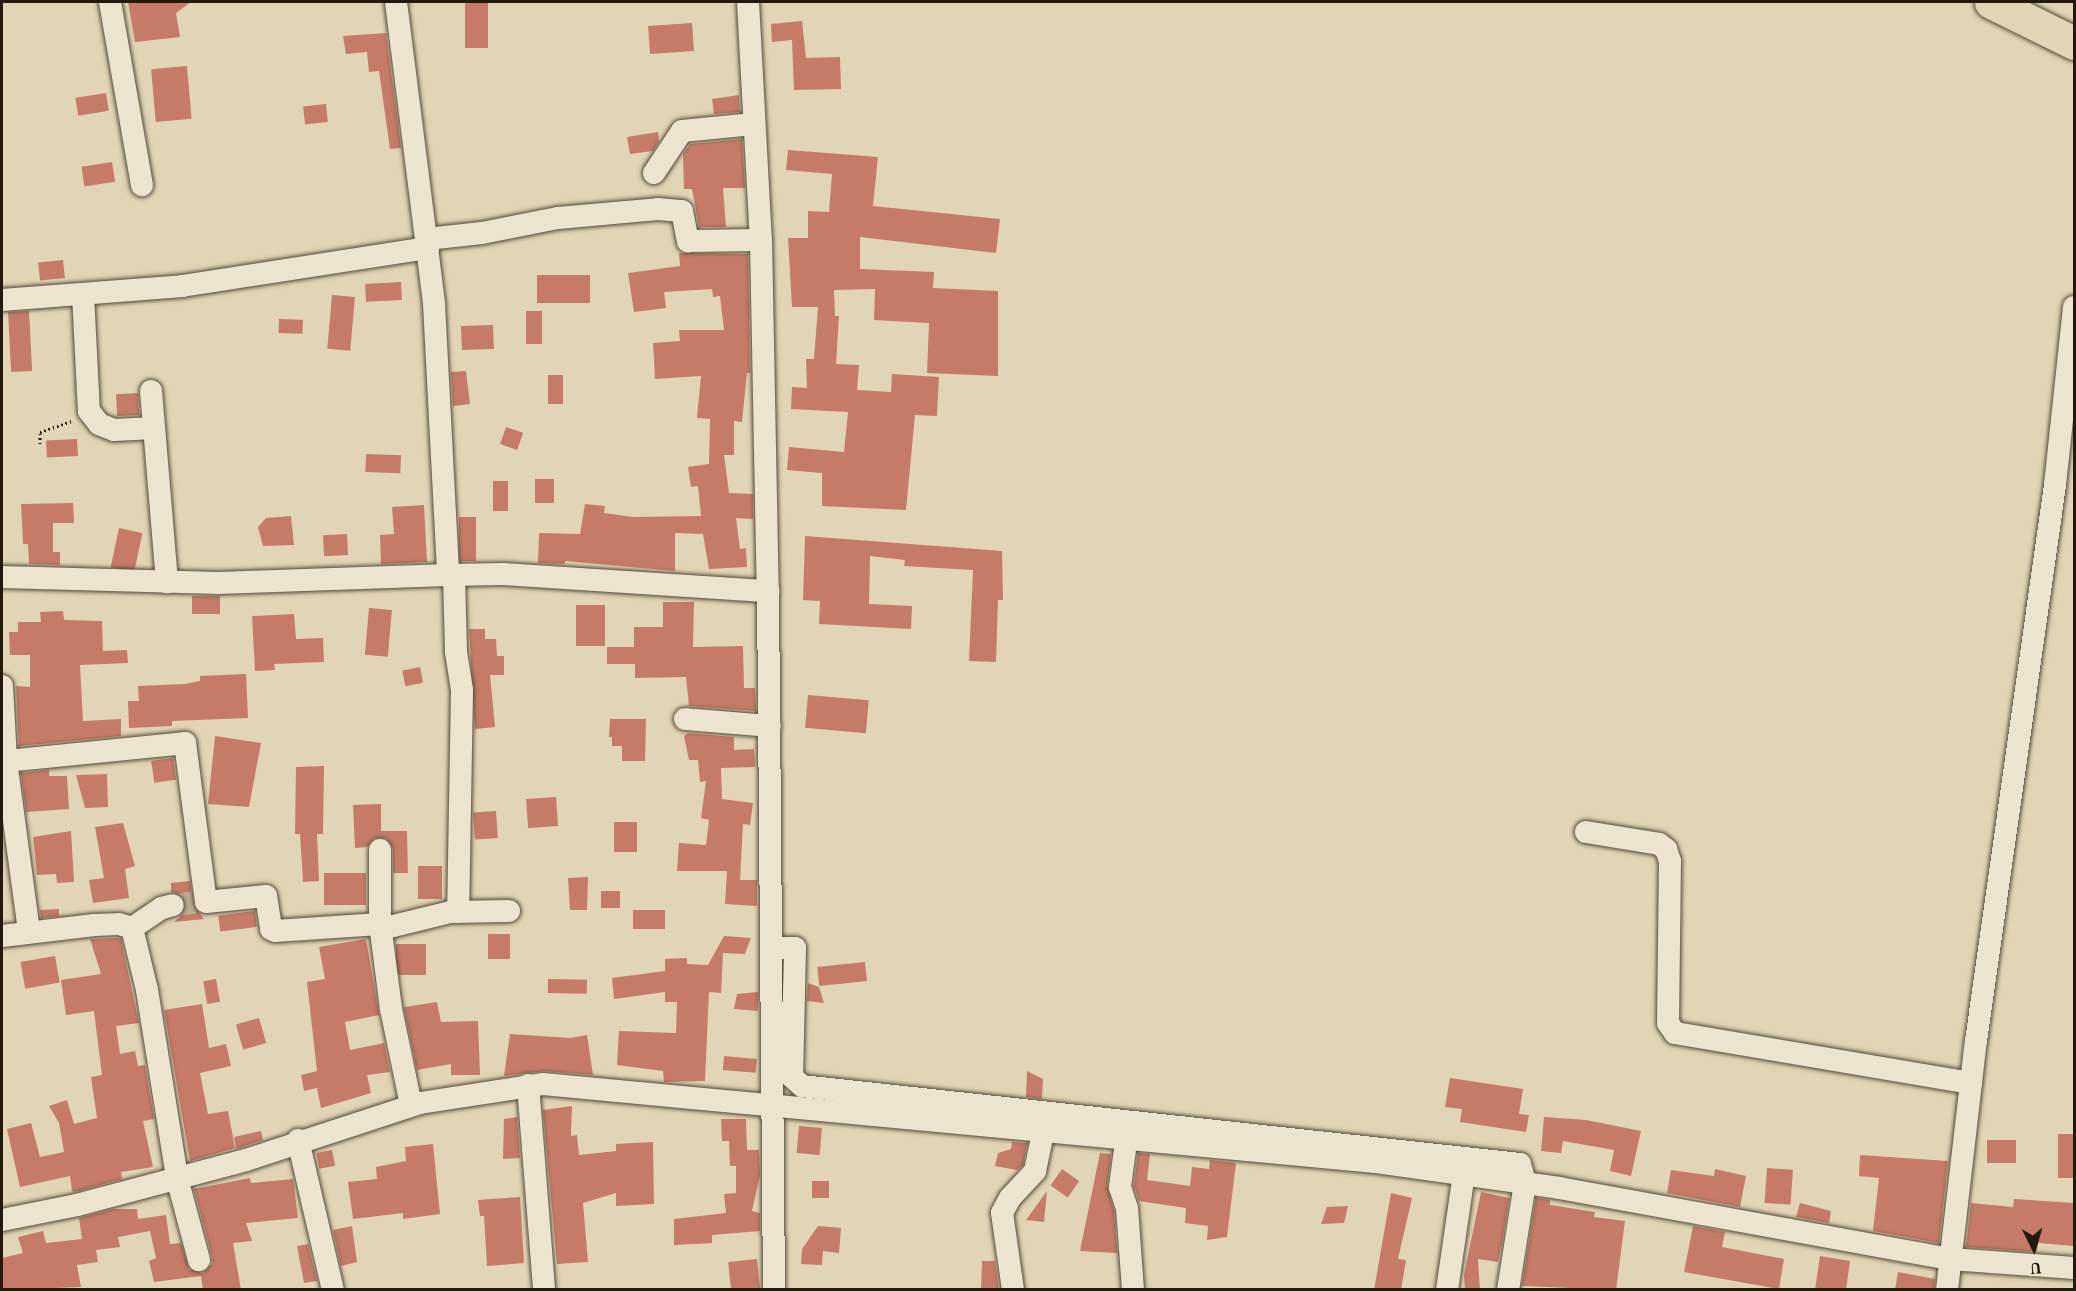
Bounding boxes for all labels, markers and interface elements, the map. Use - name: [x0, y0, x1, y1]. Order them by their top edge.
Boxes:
- north arrow: [2004, 1219, 2064, 1279]
- text: U: [2029, 1255, 2042, 1278]

